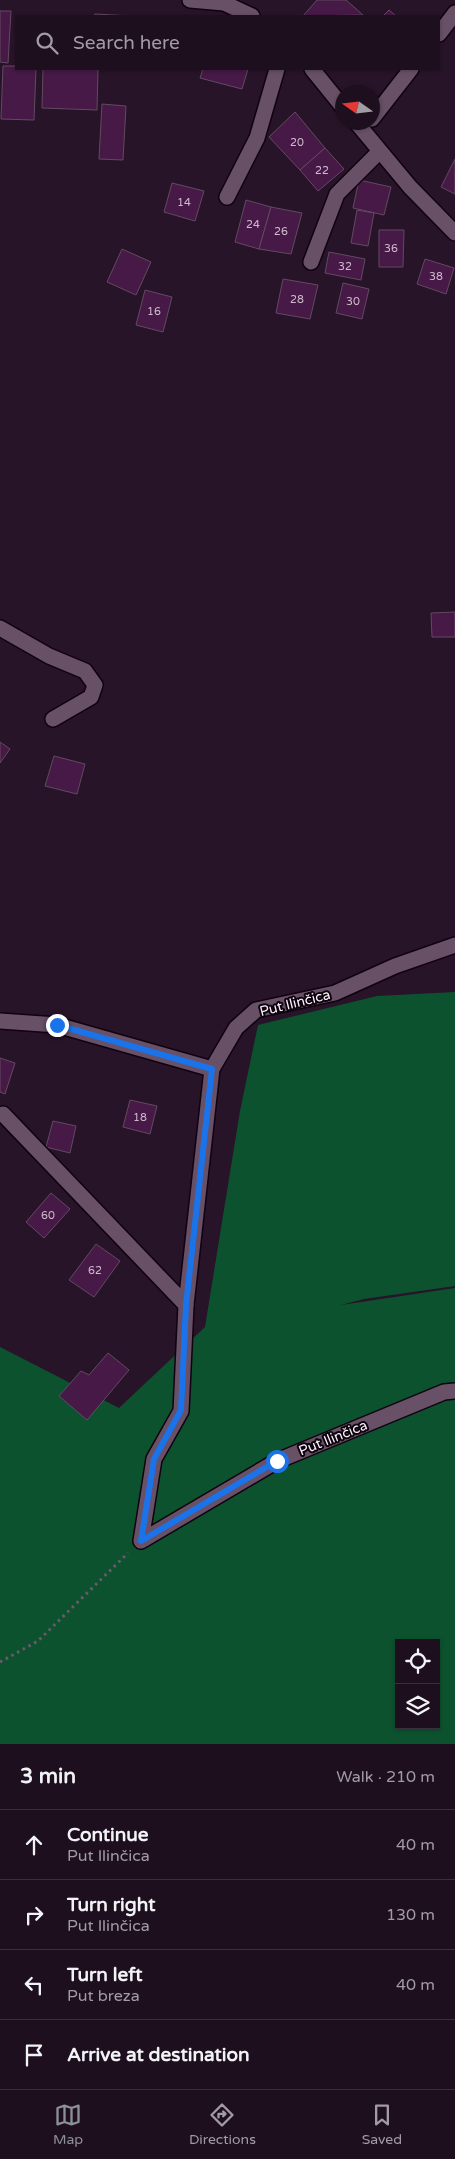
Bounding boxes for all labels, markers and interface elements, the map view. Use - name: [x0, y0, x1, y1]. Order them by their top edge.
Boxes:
- search box: [15, 15, 440, 70]
- icon: search: [33, 29, 61, 57]
- text: Search here: [73, 32, 180, 54]
- north arrow: [335, 85, 380, 130]
- house number: 20: [290, 136, 304, 149]
- house number: 22: [315, 164, 329, 177]
- house number: 14: [177, 196, 191, 209]
- house number: 24: [246, 218, 260, 231]
- house number: 26: [274, 225, 288, 238]
- house number: 36: [384, 242, 398, 255]
- house number: 32: [338, 260, 352, 273]
- house number: 38: [429, 270, 443, 283]
- house number: 28: [290, 293, 304, 306]
- house number: 30: [346, 295, 360, 308]
- house number: 16: [147, 305, 161, 318]
- street label: Put Ilinčica: [258, 986, 332, 1020]
- route end: [46, 1014, 69, 1037]
- house number: 18: [133, 1111, 147, 1124]
- house number: 60: [41, 1209, 55, 1222]
- house number: 62: [88, 1264, 102, 1277]
- street label: Put Ilinčica: [296, 1417, 370, 1459]
- route start: [266, 1450, 289, 1473]
- map controls: [395, 1639, 440, 1729]
- button: locate: [395, 1639, 440, 1684]
- button: layers: [395, 1684, 440, 1729]
- text: 3 min: [20, 1764, 76, 1789]
- text: Walk · 210 m: [336, 1767, 435, 1787]
- text: Continue: [67, 1824, 149, 1846]
- icon: ahead: [20, 1831, 48, 1859]
- text: 40 m: [396, 1835, 435, 1855]
- text: Put Ilinčica: [67, 1846, 150, 1866]
- text: Turn right: [67, 1894, 155, 1916]
- icon: right: [20, 1901, 48, 1929]
- text: 130 m: [386, 1905, 435, 1925]
- text: Put Ilinčica: [67, 1916, 150, 1936]
- text: Turn left: [67, 1964, 143, 1986]
- icon: left: [20, 1971, 48, 1999]
- text: 40 m: [396, 1975, 435, 1995]
- text: Put breza: [67, 1986, 140, 2006]
- icon: arrive: [20, 2041, 48, 2069]
- text: Arrive at destination: [67, 2044, 250, 2066]
- tab: Map: [53, 2101, 83, 2148]
- tab: Directions: [189, 2101, 256, 2148]
- tab: Saved: [362, 2101, 402, 2148]

